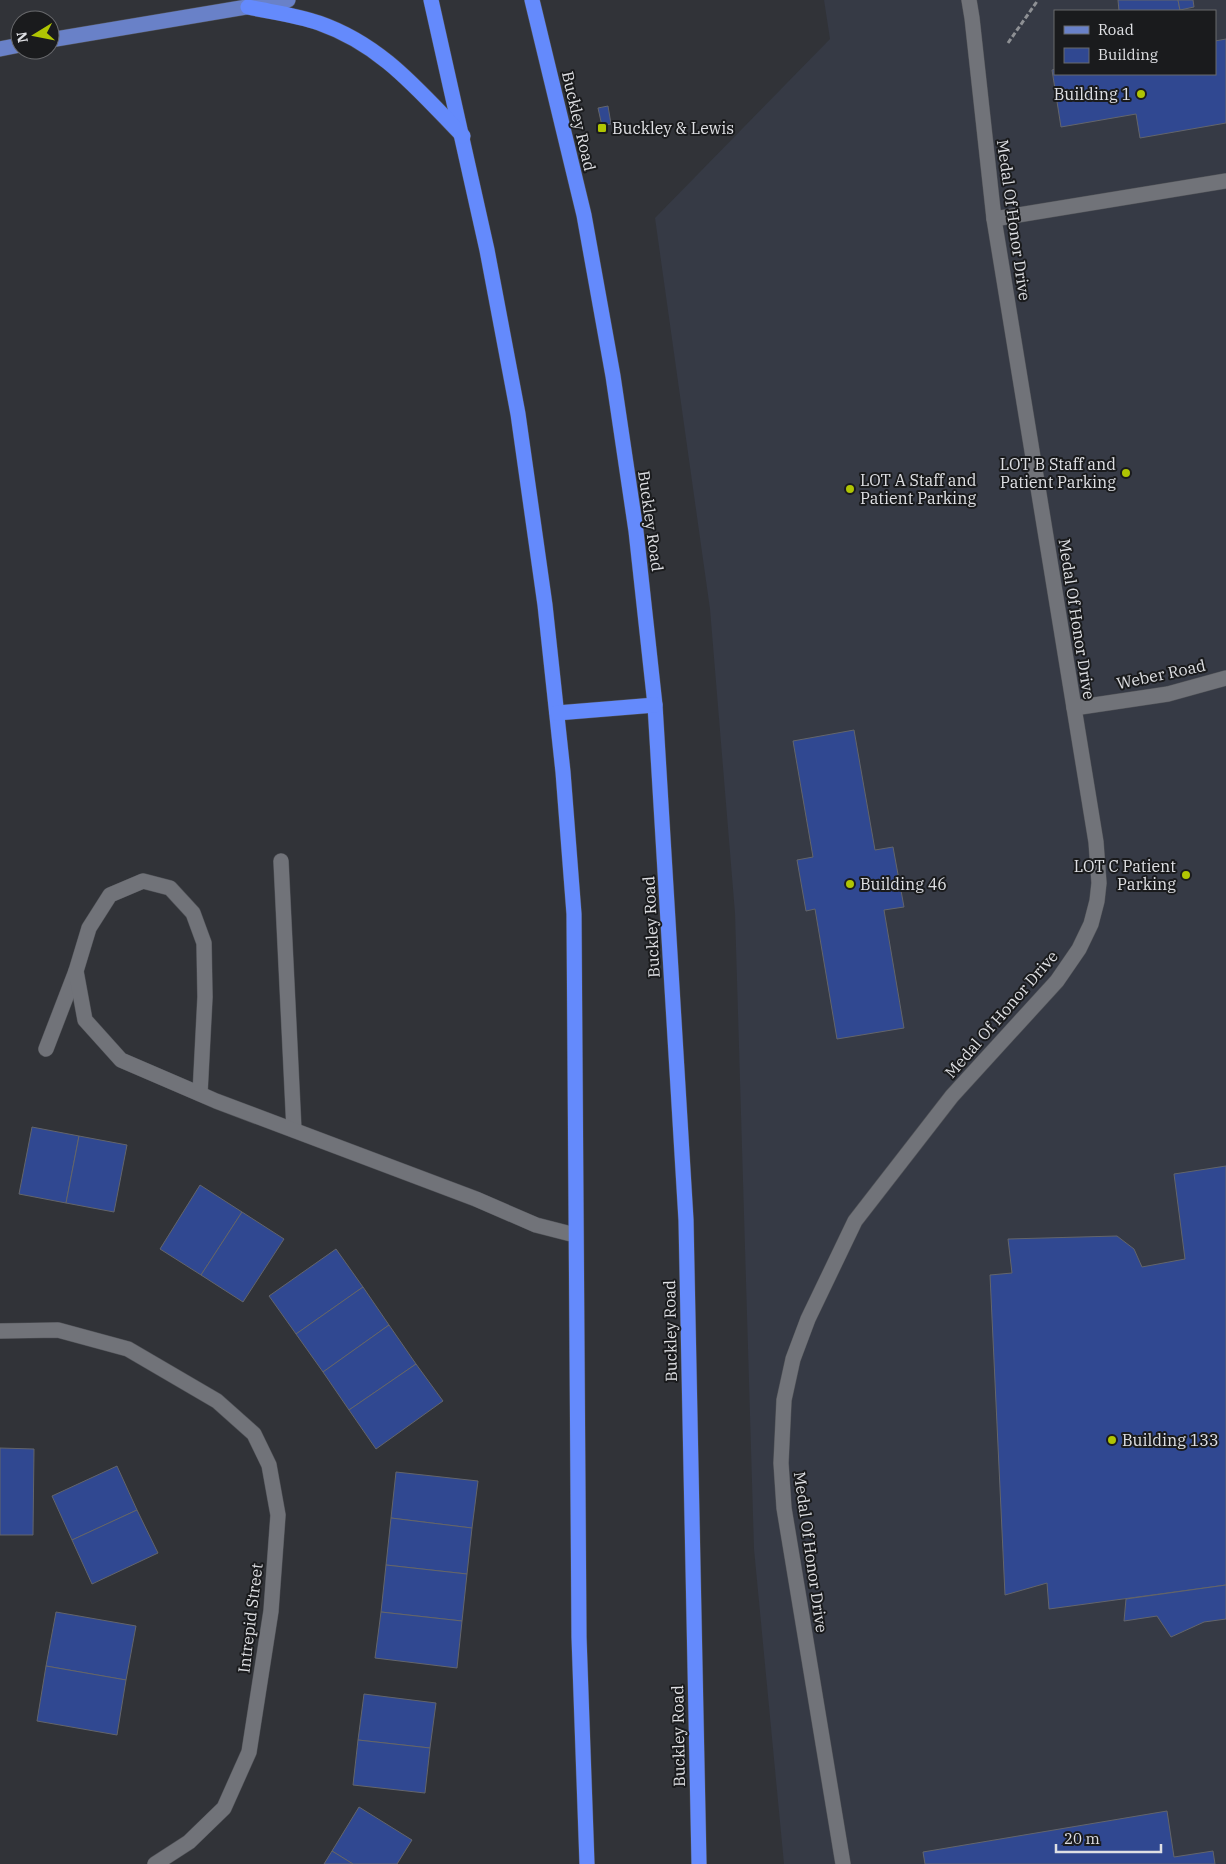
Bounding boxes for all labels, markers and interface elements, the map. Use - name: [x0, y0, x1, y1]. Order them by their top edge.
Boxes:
- north arrow: [10, 10, 60, 60]
- legend: [1054, 10, 1216, 75]
- text: Road: [1098, 20, 1134, 39]
- text: N: [12, 30, 32, 44]
- text: Building: [1098, 45, 1158, 64]
- street label: Buckley Road: [558, 69, 600, 173]
- place label: Building 1: [1054, 84, 1131, 104]
- marker: Building 1: [1135, 88, 1147, 100]
- place label: Buckley & Lewis: [612, 118, 734, 138]
- marker: Buckley & Lewis: [596, 122, 608, 134]
- street label: Medal Of Honor Drive: [993, 138, 1035, 302]
- place label: LOT B Staff and Patient Parking: [1000, 454, 1116, 492]
- marker: LOT B Staff and Patient Parking: [1120, 467, 1132, 479]
- street label: Buckley Road: [634, 469, 668, 573]
- place label: LOT A Staff and Patient Parking: [860, 470, 977, 508]
- marker: LOT A Staff and Patient Parking: [844, 483, 856, 495]
- street label: Medal Of Honor Drive: [1054, 537, 1100, 701]
- street label: Weber Road: [1115, 655, 1208, 693]
- place label: LOT C Patient Parking: [1074, 856, 1176, 894]
- marker: LOT C Patient Parking: [1180, 869, 1192, 881]
- place label: Building 46: [860, 874, 947, 894]
- street label: Buckley Road: [638, 875, 664, 978]
- marker: Building 46: [844, 878, 856, 890]
- street label: Medal Of Honor Drive: [940, 946, 1062, 1082]
- street label: Buckley Road: [659, 1280, 681, 1382]
- place label: Building 133: [1122, 1430, 1219, 1450]
- marker: Building 133: [1106, 1434, 1118, 1446]
- street label: Medal Of Honor Drive: [790, 1470, 832, 1634]
- street label: Intrepid Street: [233, 1562, 267, 1674]
- street label: Buckley Road: [667, 1685, 689, 1787]
- scale bar: [1056, 1822, 1161, 1854]
- text: 20 m: [1064, 1829, 1100, 1848]

